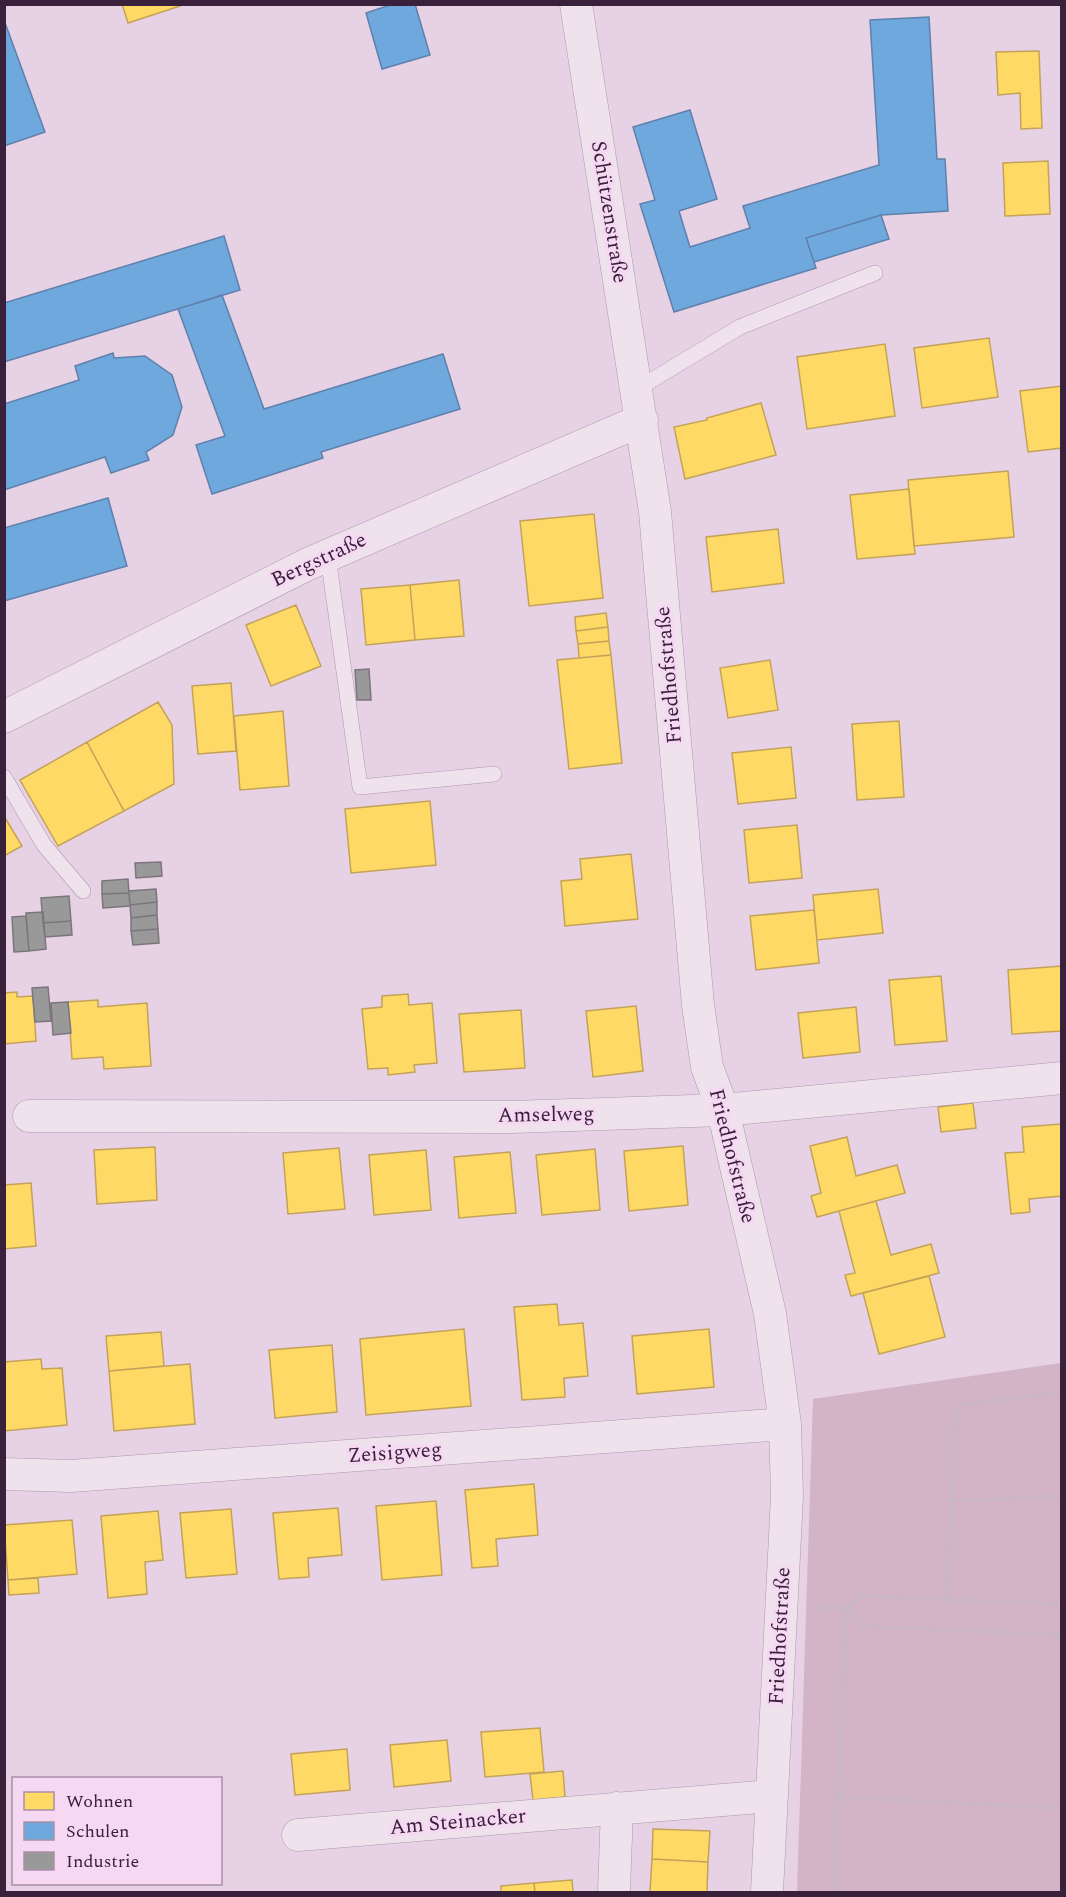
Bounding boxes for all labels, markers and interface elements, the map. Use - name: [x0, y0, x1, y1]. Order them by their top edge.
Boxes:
- street label: Schützenstraße: [582, 139, 636, 285]
- street label: Bergstraße: [266, 524, 372, 596]
- street label: Friedhofstraße: [647, 605, 691, 745]
- street label: Friedhofstraße: [700, 1085, 764, 1227]
- street label: Amselweg: [497, 1098, 595, 1132]
- street label: Zeisigweg: [347, 1434, 443, 1472]
- street label: Friedhofstraße: [760, 1566, 800, 1706]
- legend: [12, 1777, 222, 1885]
- text: Wohnen: [66, 1788, 133, 1815]
- street label: Am Steinacker: [388, 1800, 528, 1844]
- text: Schulen: [66, 1818, 130, 1845]
- text: Industrie: [66, 1848, 139, 1875]

